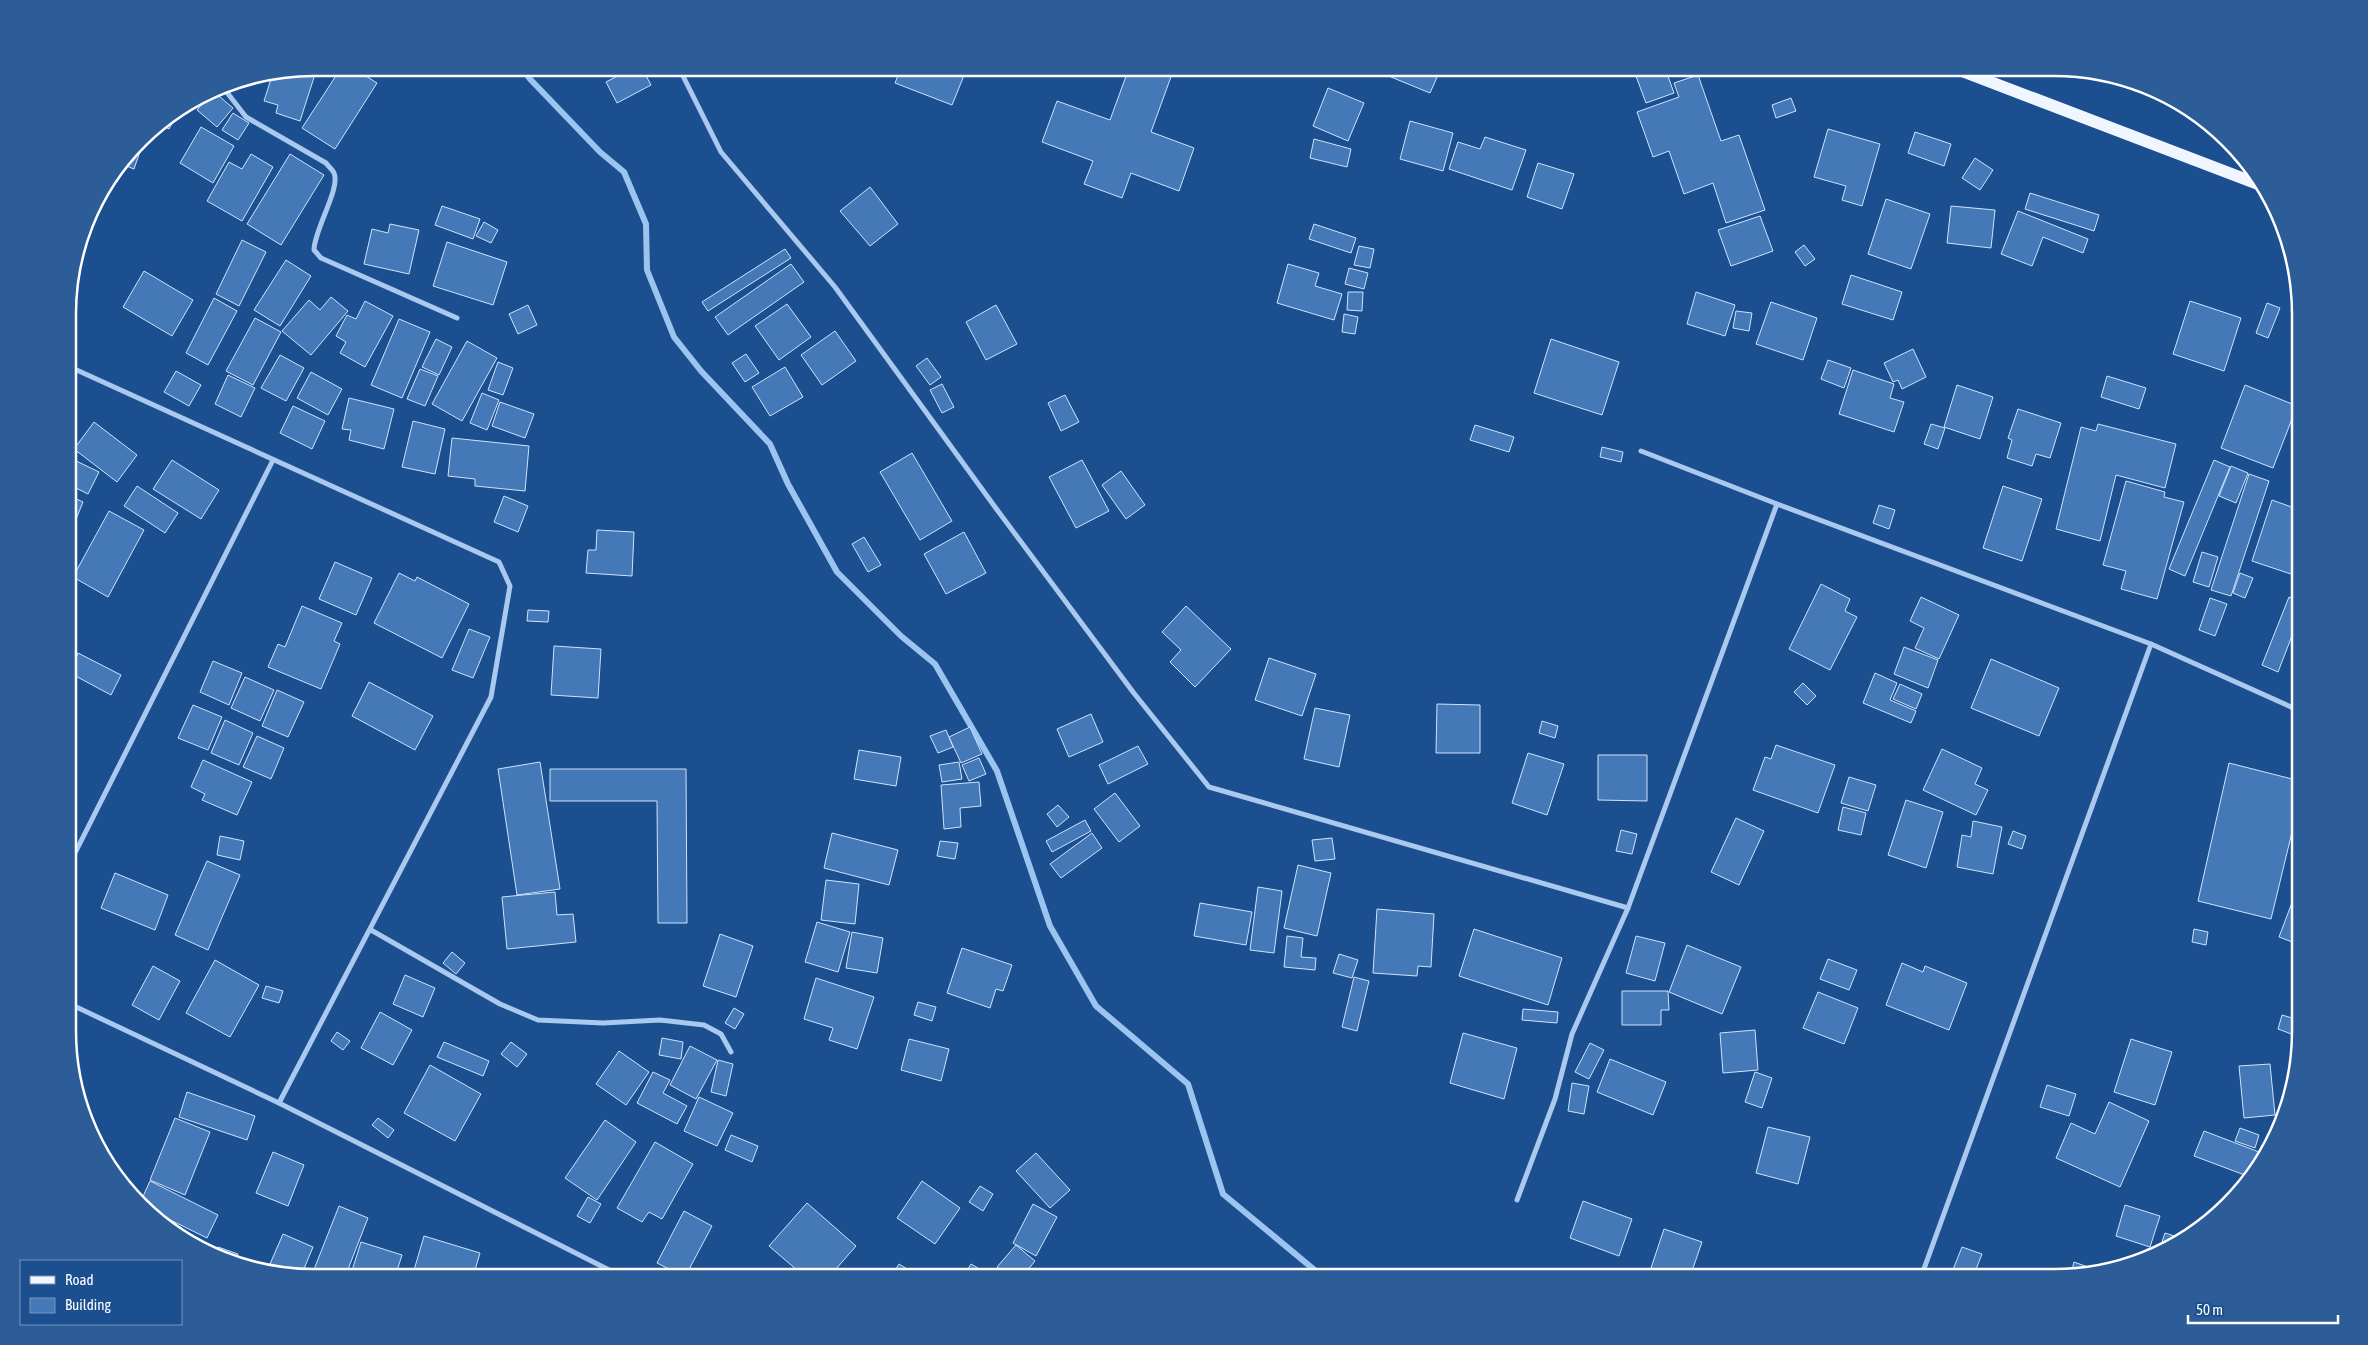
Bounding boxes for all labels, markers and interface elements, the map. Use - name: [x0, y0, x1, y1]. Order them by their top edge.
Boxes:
- legend: [20, 1260, 182, 1325]
- text: Road: [65, 1271, 94, 1288]
- scale bar: [2188, 1292, 2338, 1324]
- text: Building: [65, 1296, 111, 1313]
- text: 50 m: [2196, 1301, 2223, 1318]

